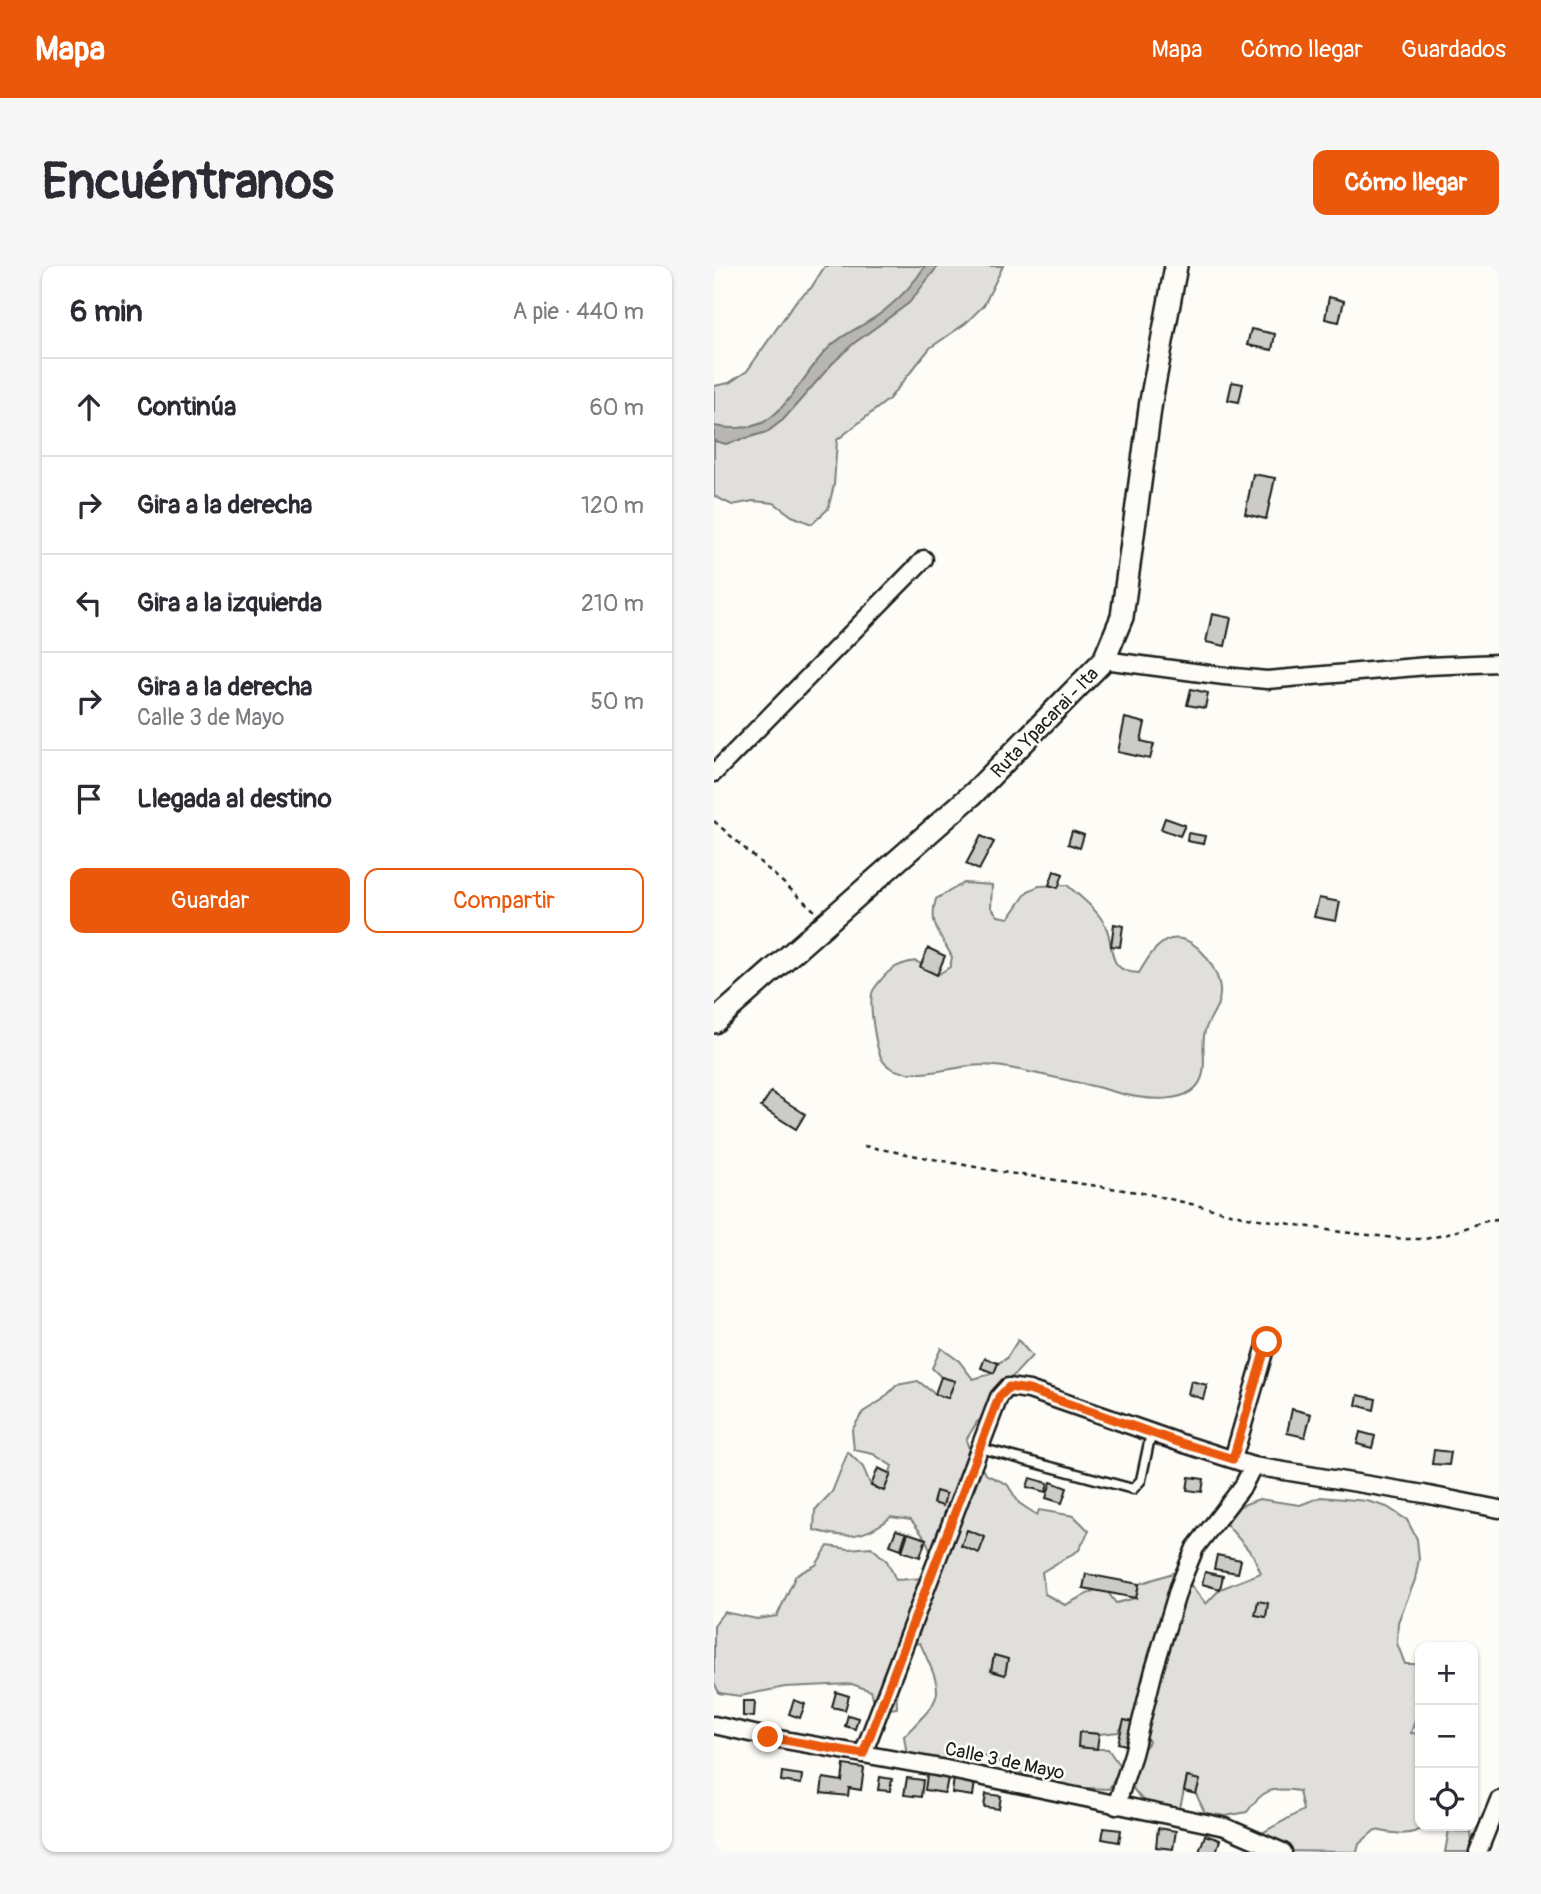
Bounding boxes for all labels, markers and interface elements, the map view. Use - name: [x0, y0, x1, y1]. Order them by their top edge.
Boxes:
- text: Mapa: [35, 29, 105, 70]
- text: Mapa: [1152, 35, 1203, 64]
- text: Cómo llegar: [1241, 35, 1363, 64]
- text: Guardados: [1401, 35, 1506, 64]
- button: Cómo llegar: [1313, 150, 1499, 215]
- text: Encuéntranos: [42, 152, 334, 213]
- text: 6 min: [70, 293, 143, 330]
- text: A pie · 440 m: [513, 297, 644, 326]
- icon: ahead: [70, 388, 108, 426]
- text: Continúa: [137, 391, 236, 423]
- text: 60 m: [589, 393, 644, 422]
- icon: right: [70, 486, 108, 524]
- text: Gira a la derecha: [137, 489, 312, 521]
- text: 120 m: [581, 491, 644, 520]
- icon: left: [70, 584, 108, 622]
- text: Gira a la izquierda: [137, 587, 322, 619]
- text: 210 m: [581, 589, 644, 618]
- street label: Ruta Ypacarai - Ita: [986, 662, 1104, 783]
- text: Gira a la derecha: [137, 671, 312, 703]
- icon: right: [70, 682, 108, 720]
- text: 50 m: [590, 687, 644, 716]
- text: Calle 3 de Mayo: [137, 703, 284, 732]
- icon: arrive: [70, 780, 108, 818]
- text: Llegada al destino: [137, 783, 332, 815]
- button: Guardar: [70, 868, 350, 933]
- button: Compartir: [364, 868, 644, 933]
- route start: [1251, 1326, 1282, 1357]
- map controls: [1415, 1642, 1478, 1831]
- button: +: [1415, 1642, 1478, 1705]
- button: −: [1415, 1705, 1478, 1768]
- route end: [752, 1721, 783, 1752]
- street label: Calle 3 de Mayo: [943, 1737, 1067, 1785]
- button: locate: [1415, 1768, 1478, 1831]

